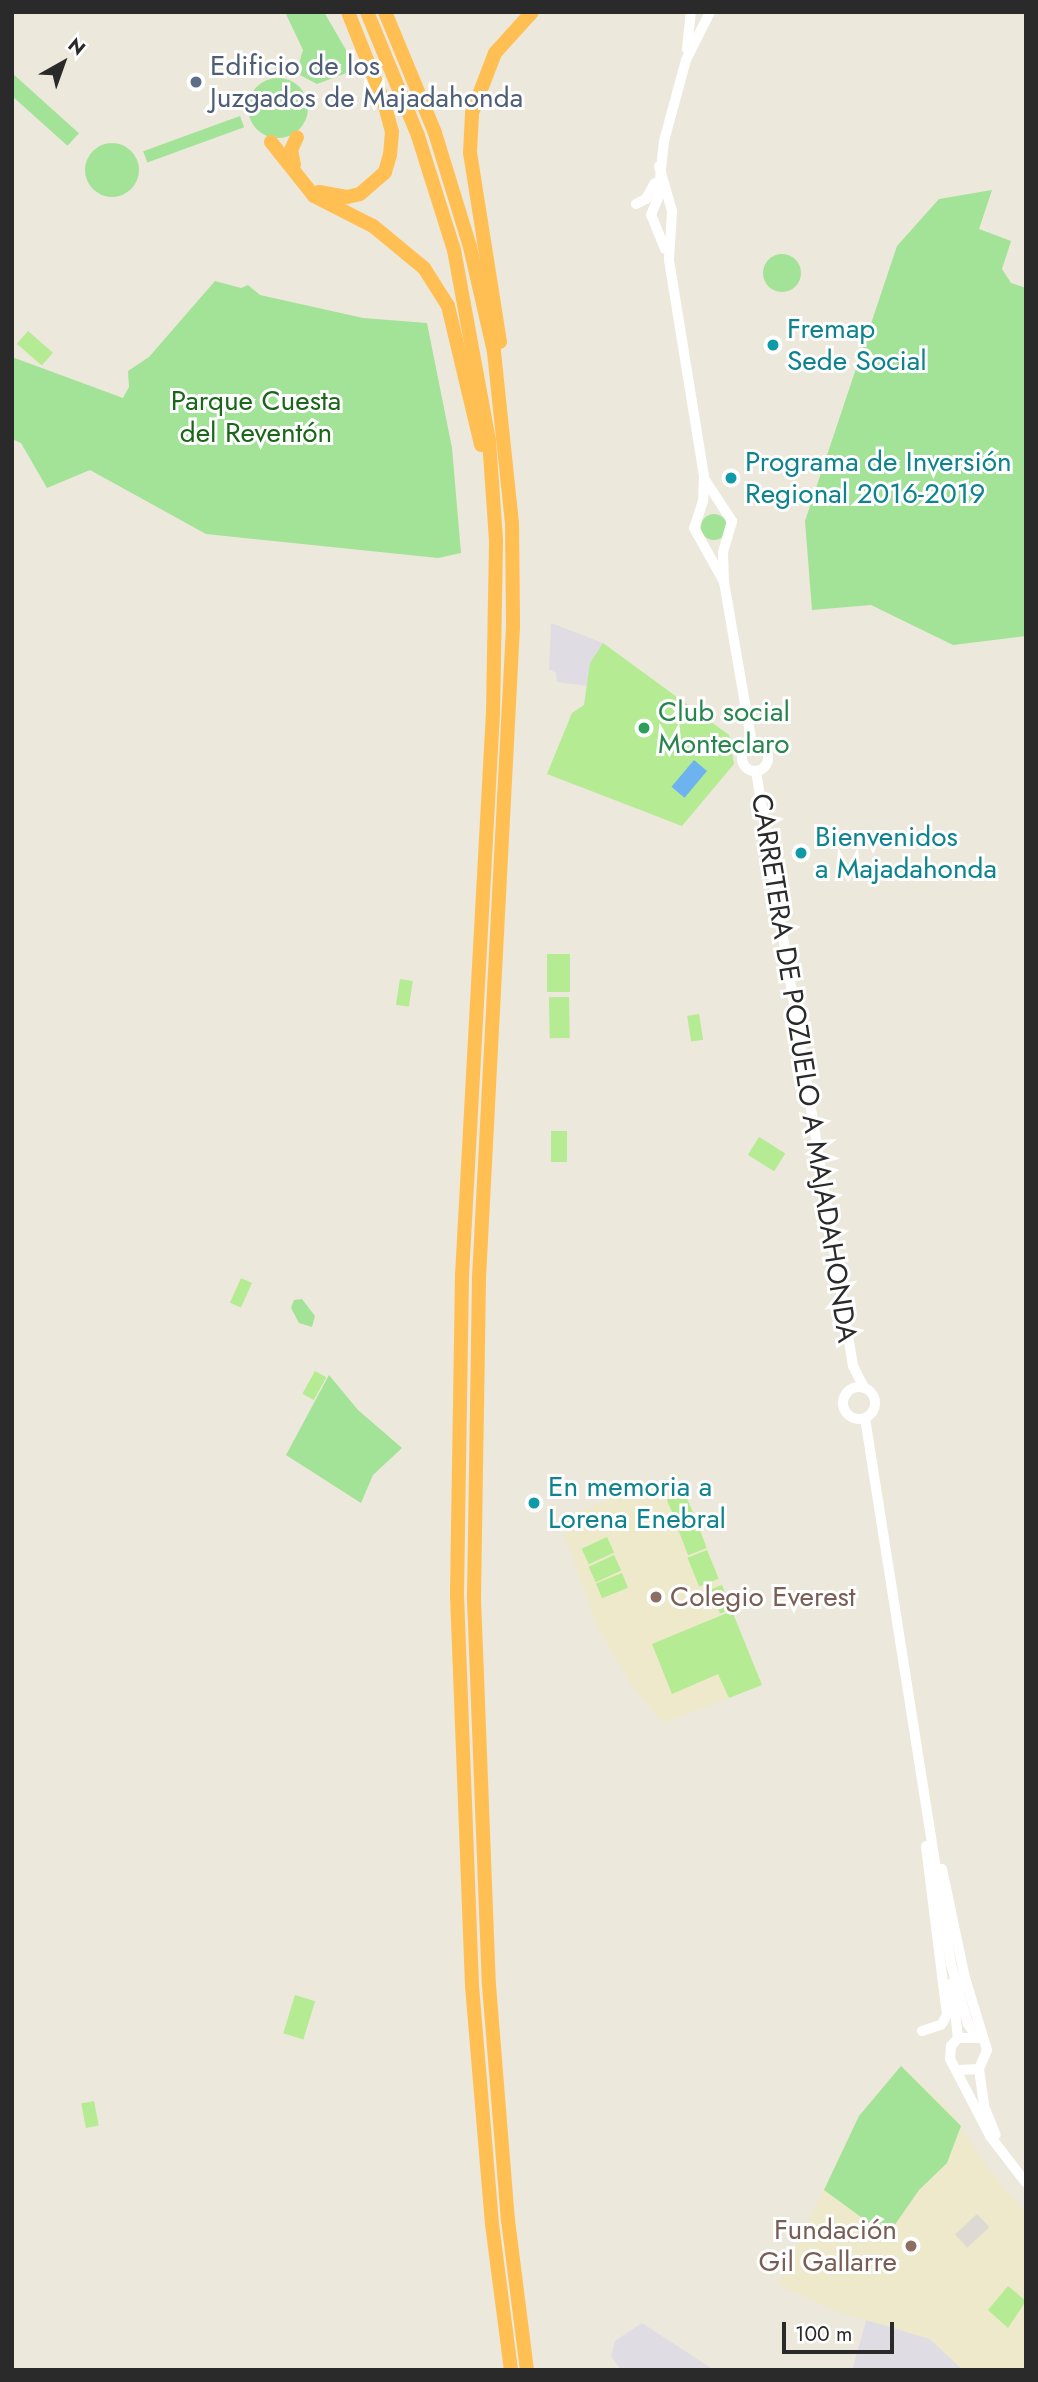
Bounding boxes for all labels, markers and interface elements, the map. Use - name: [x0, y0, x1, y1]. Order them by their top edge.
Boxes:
- north arrow: [28, 28, 98, 98]
- text: N: [62, 31, 91, 62]
- place label: Edificio de los Juzgados de Majadahonda: [210, 49, 523, 115]
- marker: Edificio de los Juzgados de Majadahonda: [188, 74, 204, 90]
- place label: Fremap Sede Social: [787, 312, 927, 378]
- marker: Fremap Sede Social: [765, 337, 781, 353]
- park label: Parque Cuesta del Reventón: [171, 384, 341, 450]
- place label: Programa de Inversión Regional 2016-2019: [745, 445, 1012, 511]
- marker: Programa de Inversión Regional 2016-2019: [723, 470, 739, 486]
- place label: Club social Monteclaro: [658, 695, 790, 761]
- marker: Club social Monteclaro: [636, 720, 652, 736]
- street label: CARRETERA DE POZUELO A MAJADAHONDA: [744, 791, 864, 1345]
- place label: Bienvenidos a Majadahonda: [815, 820, 997, 886]
- marker: Bienvenidos a Majadahonda: [793, 845, 809, 861]
- place label: En memoria a Lorena Enebral: [548, 1470, 726, 1536]
- marker: En memoria a Lorena Enebral: [526, 1495, 542, 1511]
- place label: Colegio Everest: [670, 1580, 856, 1614]
- marker: Colegio Everest: [648, 1589, 664, 1605]
- place label: Fundación Gil Gallarre: [758, 2213, 897, 2279]
- marker: Fundación Gil Gallarre: [903, 2238, 919, 2254]
- scale bar: [786, 2308, 898, 2352]
- text: 100 m: [795, 2319, 852, 2349]

